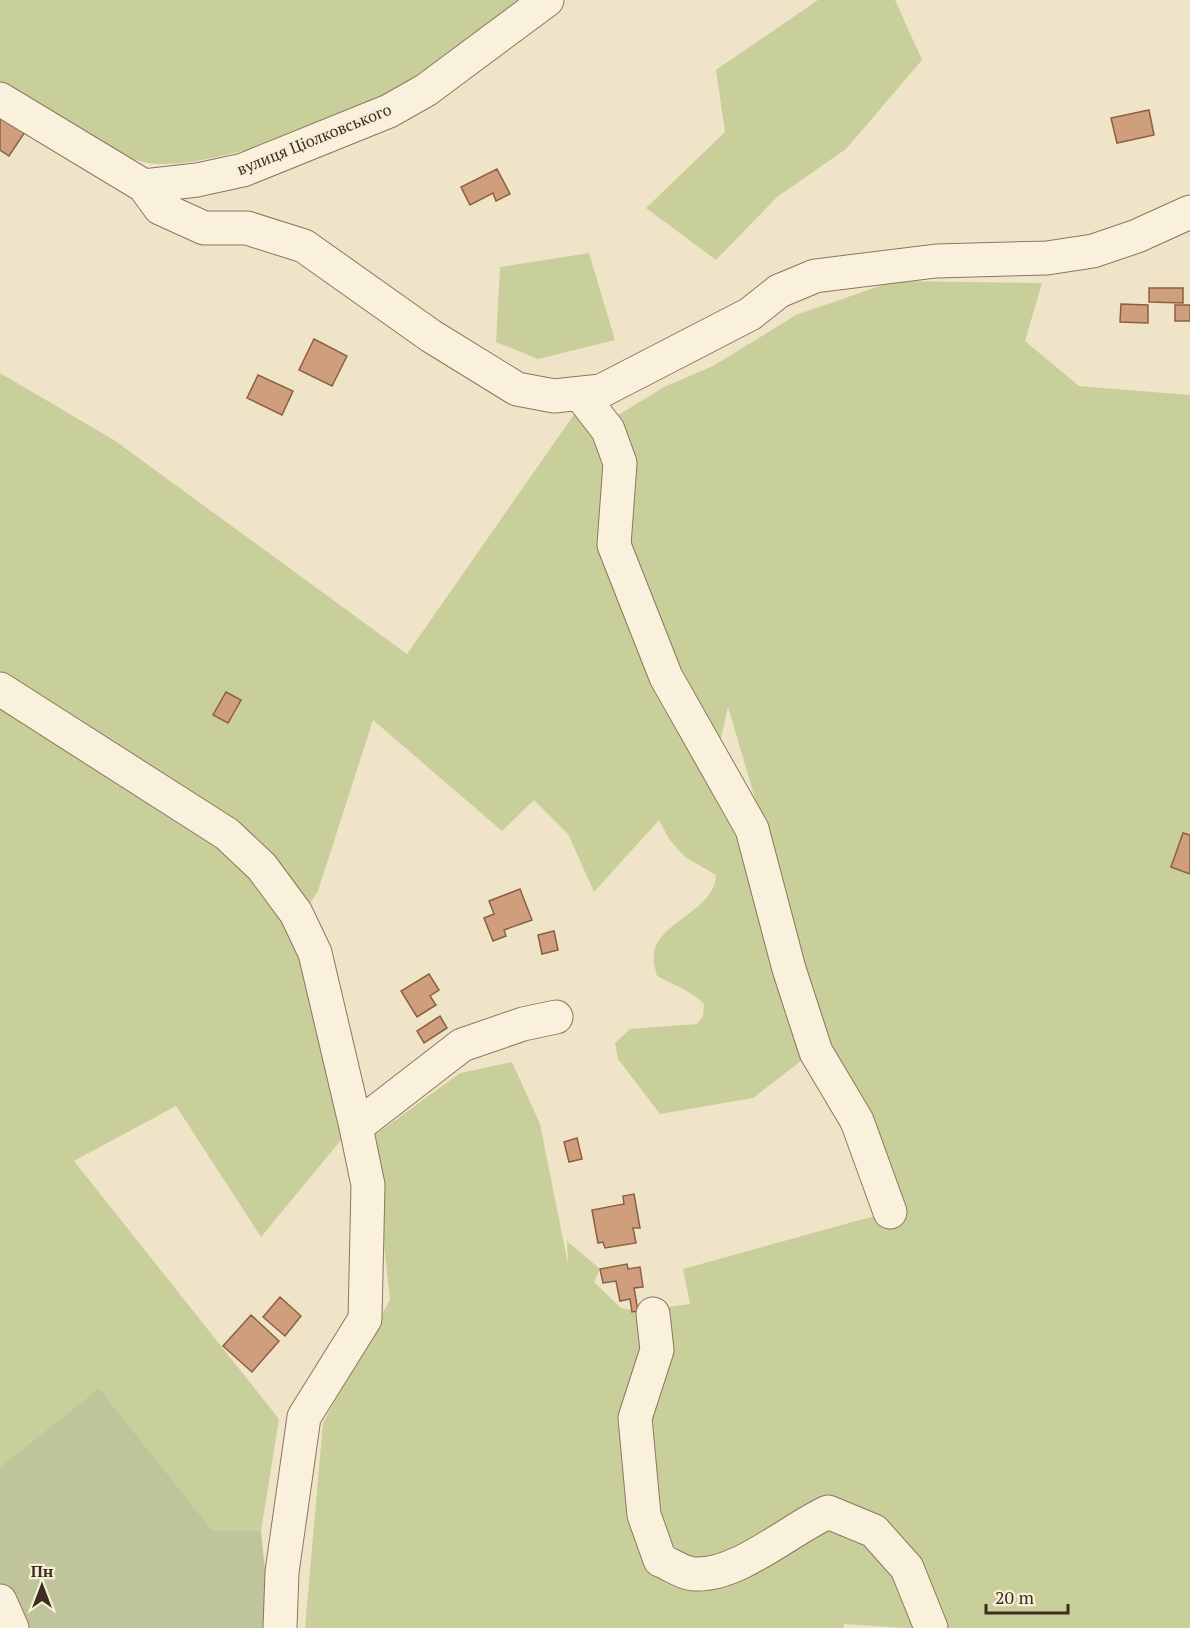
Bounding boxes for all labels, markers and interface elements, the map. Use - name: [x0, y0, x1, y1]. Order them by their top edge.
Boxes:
- street label: вулиця Ціолковського: [233, 98, 395, 180]
- north arrow: [12, 1556, 72, 1616]
- text: Пн: [31, 1560, 54, 1582]
- scale bar: [986, 1577, 1068, 1615]
- text: 20 m: [995, 1585, 1035, 1609]

